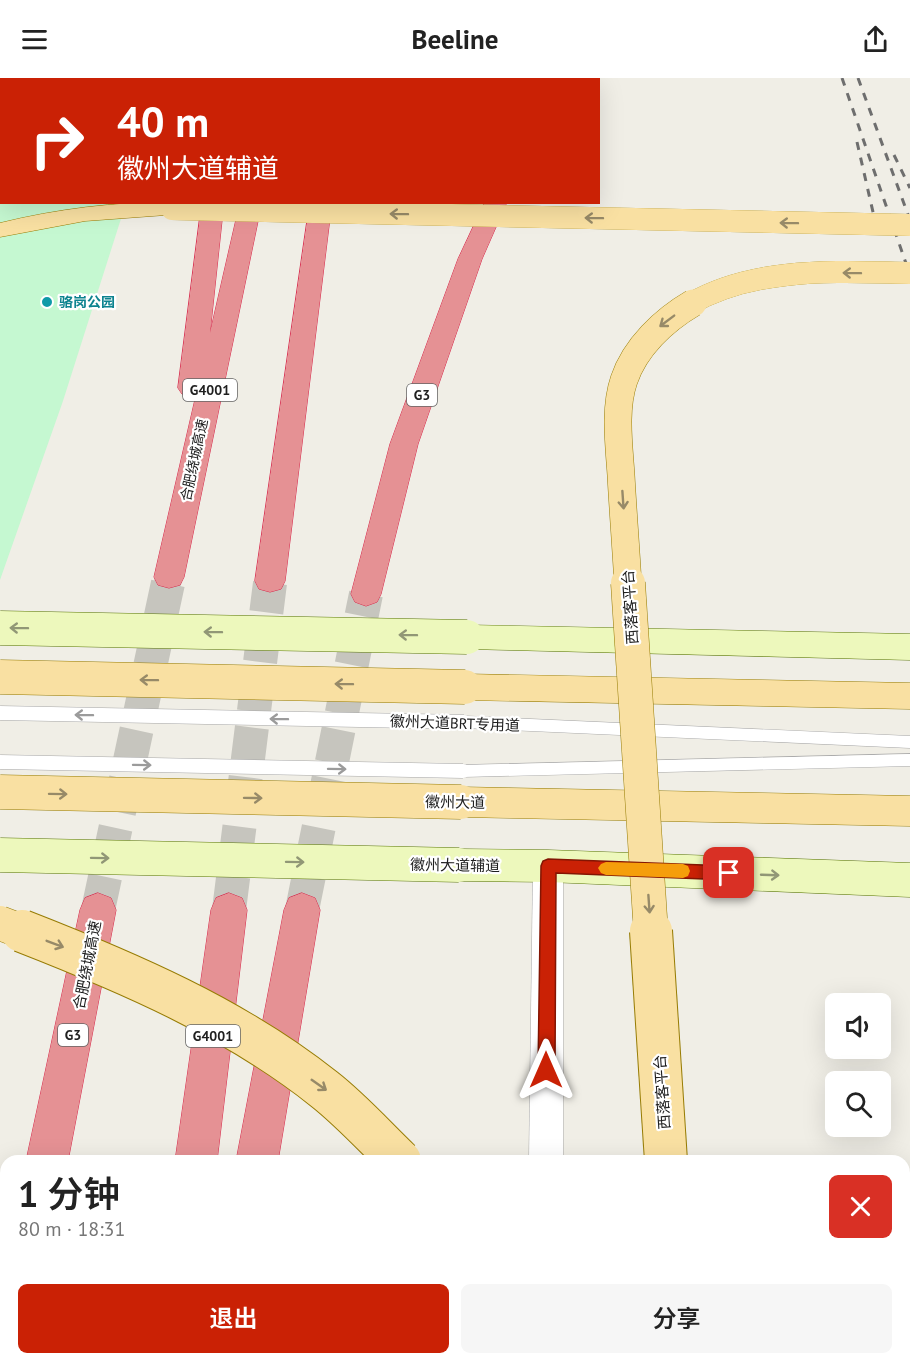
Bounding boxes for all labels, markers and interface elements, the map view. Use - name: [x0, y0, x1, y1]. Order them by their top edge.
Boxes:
- text: Beeline: [412, 22, 498, 56]
- icon: menu: [18, 23, 51, 56]
- icon: share: [859, 23, 892, 56]
- text: 40 m: [117, 94, 209, 149]
- icon: right: [18, 102, 96, 180]
- text: 徽州大道辅道: [117, 151, 279, 185]
- one-way arrow: [389, 208, 409, 220]
- one-way arrow: [584, 213, 604, 224]
- one-way arrow: [779, 217, 799, 228]
- one-way arrow: [842, 267, 862, 278]
- place label: 骆岗公园: [59, 293, 115, 311]
- marker: 骆岗公园: [40, 295, 54, 309]
- one-way arrow: [659, 314, 675, 327]
- road number: G4001: [183, 379, 237, 401]
- road number: G3: [407, 384, 437, 406]
- street label: 合肥绕城高速: [176, 417, 212, 503]
- one-way arrow: [618, 490, 629, 510]
- street label: 西落客平台: [618, 569, 642, 645]
- one-way arrow: [9, 622, 29, 634]
- one-way arrow: [204, 626, 224, 638]
- one-way arrow: [399, 630, 419, 641]
- one-way arrow: [139, 675, 159, 686]
- one-way arrow: [334, 678, 354, 690]
- one-way arrow: [75, 709, 95, 721]
- street label: 徽州大道BRT专用道: [390, 711, 520, 735]
- one-way arrow: [270, 713, 290, 725]
- one-way arrow: [132, 759, 152, 770]
- one-way arrow: [327, 763, 347, 774]
- one-way arrow: [48, 788, 68, 799]
- one-way arrow: [243, 792, 263, 803]
- street label: 徽州大道: [425, 792, 485, 812]
- pin: [703, 847, 754, 898]
- one-way arrow: [90, 852, 110, 863]
- street label: 徽州大道辅道: [410, 855, 500, 875]
- one-way arrow: [285, 856, 305, 868]
- icon: arrive: [712, 856, 745, 889]
- one-way arrow: [759, 869, 779, 880]
- one-way arrow: [644, 894, 655, 914]
- street label: 合肥绕城高速: [69, 919, 105, 1011]
- one-way arrow: [45, 939, 63, 950]
- map controls: [825, 993, 891, 1137]
- button: sound: [825, 993, 891, 1059]
- road number: G3: [58, 1024, 88, 1046]
- road number: G4001: [186, 1025, 240, 1047]
- position arrow: [514, 1038, 578, 1102]
- street label: 西落客平台: [650, 1054, 674, 1130]
- button: search: [825, 1071, 891, 1137]
- one-way arrow: [310, 1078, 326, 1091]
- text: 1 分钟: [18, 1170, 120, 1217]
- button: close: [829, 1175, 892, 1238]
- text: 80 m · 18:31: [18, 1216, 125, 1242]
- button: 退出: [18, 1284, 449, 1353]
- button: 分享: [461, 1284, 892, 1353]

